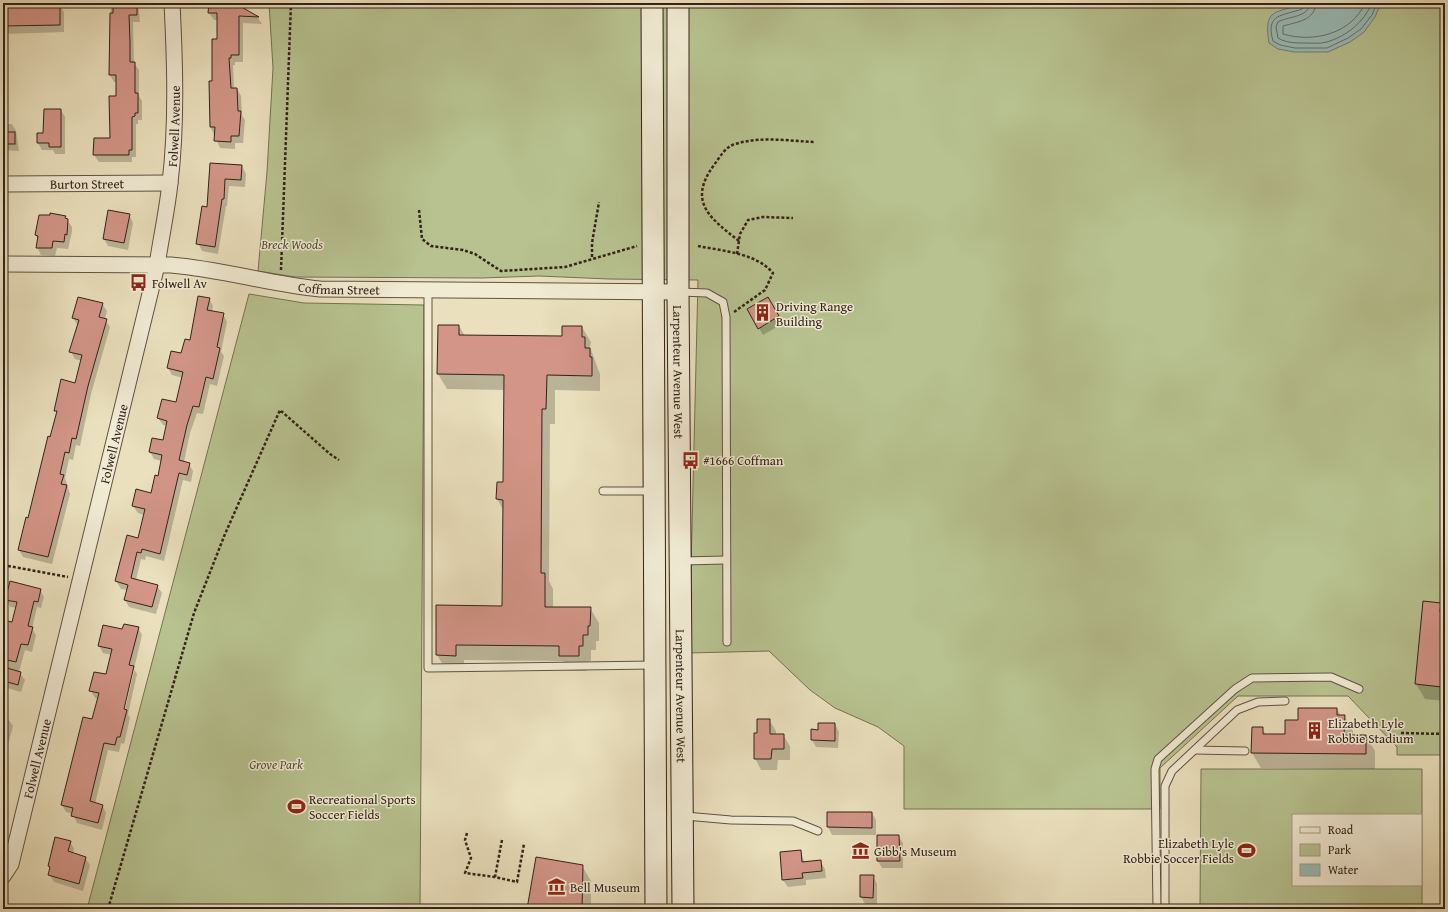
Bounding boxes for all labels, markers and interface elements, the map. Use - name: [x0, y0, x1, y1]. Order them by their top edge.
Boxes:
- street label: Folwell Avenue: [163, 85, 185, 168]
- street label: Burton Street: [50, 174, 125, 194]
- park label: Breck Woods: [260, 235, 323, 254]
- bus stop icon: Folwell Av: [129, 273, 149, 293]
- place label: Folwell Av: [152, 274, 208, 293]
- street label: Coffman Street: [297, 277, 380, 300]
- place label: Driving Range Building: [776, 297, 853, 331]
- building icon: Driving Range Building: [753, 303, 773, 323]
- street label: Larpenteur Avenue West: [668, 305, 688, 439]
- street label: Folwell Avenue: [95, 402, 133, 486]
- bus stop icon: #1666 Coffman: [680, 450, 700, 470]
- place label: #1666 Coffman: [703, 451, 784, 470]
- street label: Larpenteur Avenue West: [671, 629, 691, 763]
- place label: Elizabeth Lyle Robbie Stadium: [1328, 714, 1414, 748]
- street label: Folwell Avenue: [18, 717, 56, 800]
- building icon: Elizabeth Lyle Robbie Stadium: [1305, 720, 1325, 740]
- park label: Grove Park: [249, 755, 303, 774]
- place label: Recreational Sports Soccer Fields: [309, 790, 416, 824]
- sports icon: Recreational Sports Soccer Fields: [286, 796, 306, 816]
- legend: [1292, 814, 1422, 886]
- text: Road: [1328, 821, 1354, 838]
- place label: Elizabeth Lyle Robbie Soccer Fields: [1123, 834, 1234, 868]
- sports icon: Elizabeth Lyle Robbie Soccer Fields: [1237, 840, 1257, 860]
- museum icon: Gibb's Museum: [851, 841, 871, 861]
- text: Park: [1328, 841, 1352, 858]
- place label: Gibb's Museum: [874, 842, 957, 861]
- text: Water: [1328, 861, 1358, 878]
- museum icon: Bell Museum: [547, 877, 567, 897]
- place label: Bell Museum: [570, 878, 641, 897]

